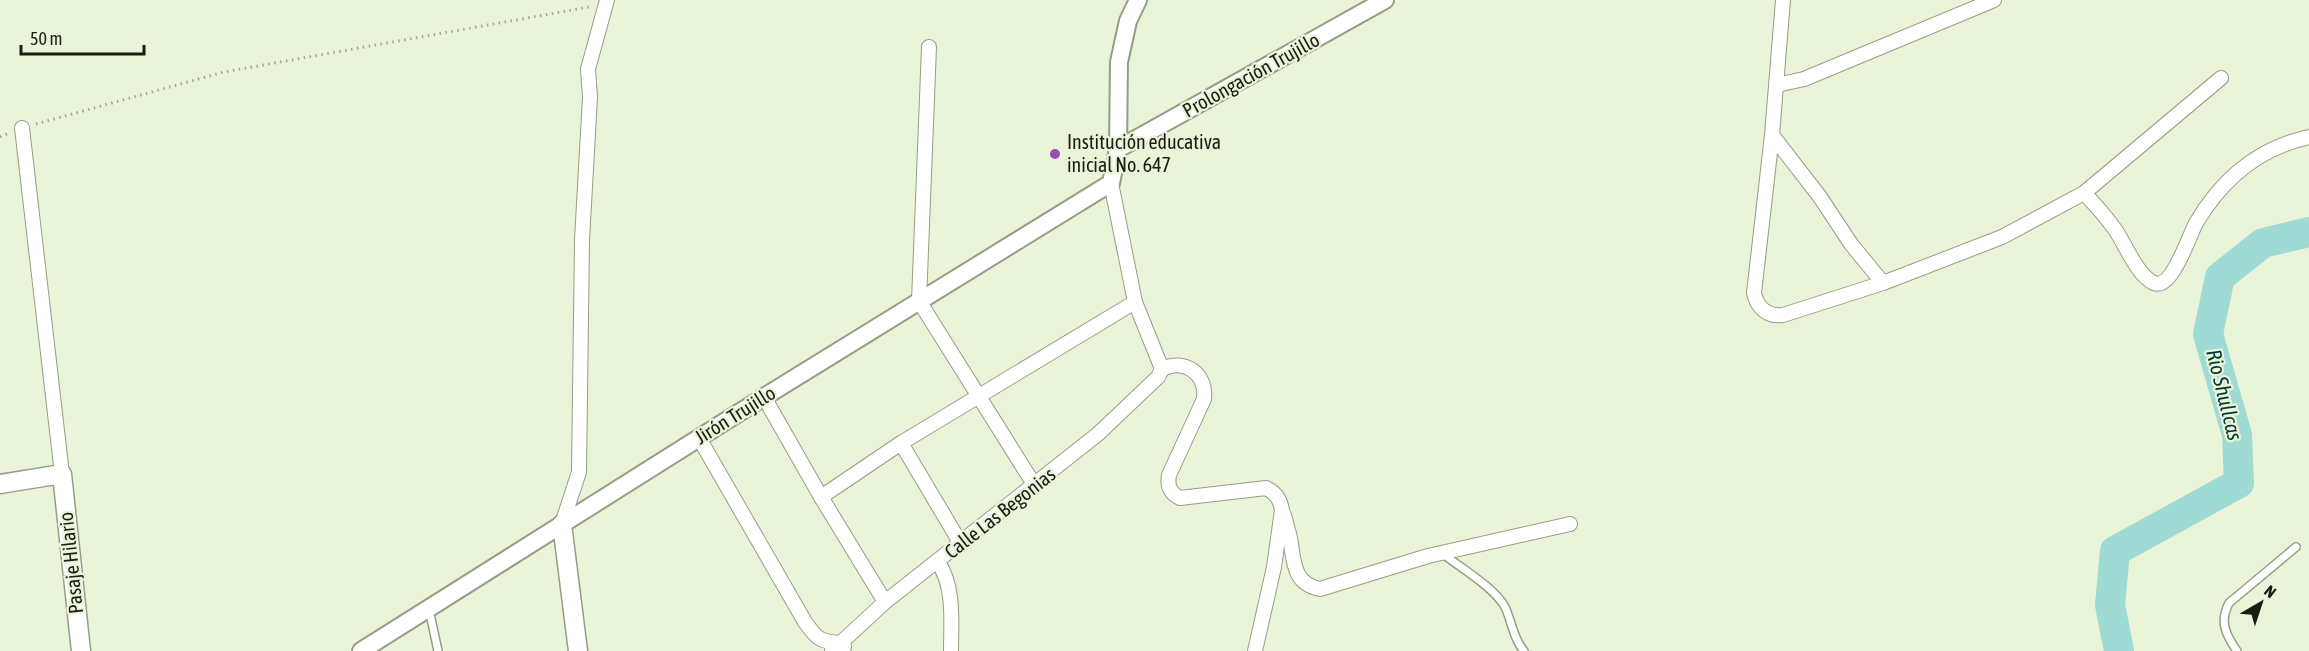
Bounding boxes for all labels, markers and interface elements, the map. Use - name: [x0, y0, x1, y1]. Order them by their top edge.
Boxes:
- scale bar: [21, 18, 144, 56]
- street label: Prolongación Trujillo: [1178, 27, 1323, 122]
- text: 50 m: [30, 28, 62, 49]
- place label: Institución educativa inicial No. 647: [1067, 130, 1221, 176]
- marker: Institución educativa inicial No. 647: [1048, 147, 1062, 161]
- water label: Rio Shullcas: [2202, 347, 2248, 443]
- street label: Jirón Trujillo: [690, 381, 779, 448]
- street label: Calle Las Begonias: [940, 462, 1060, 563]
- street label: Pasaje Hilario: [54, 511, 87, 615]
- north arrow: [2231, 573, 2291, 633]
- text: N: [2261, 581, 2280, 601]

